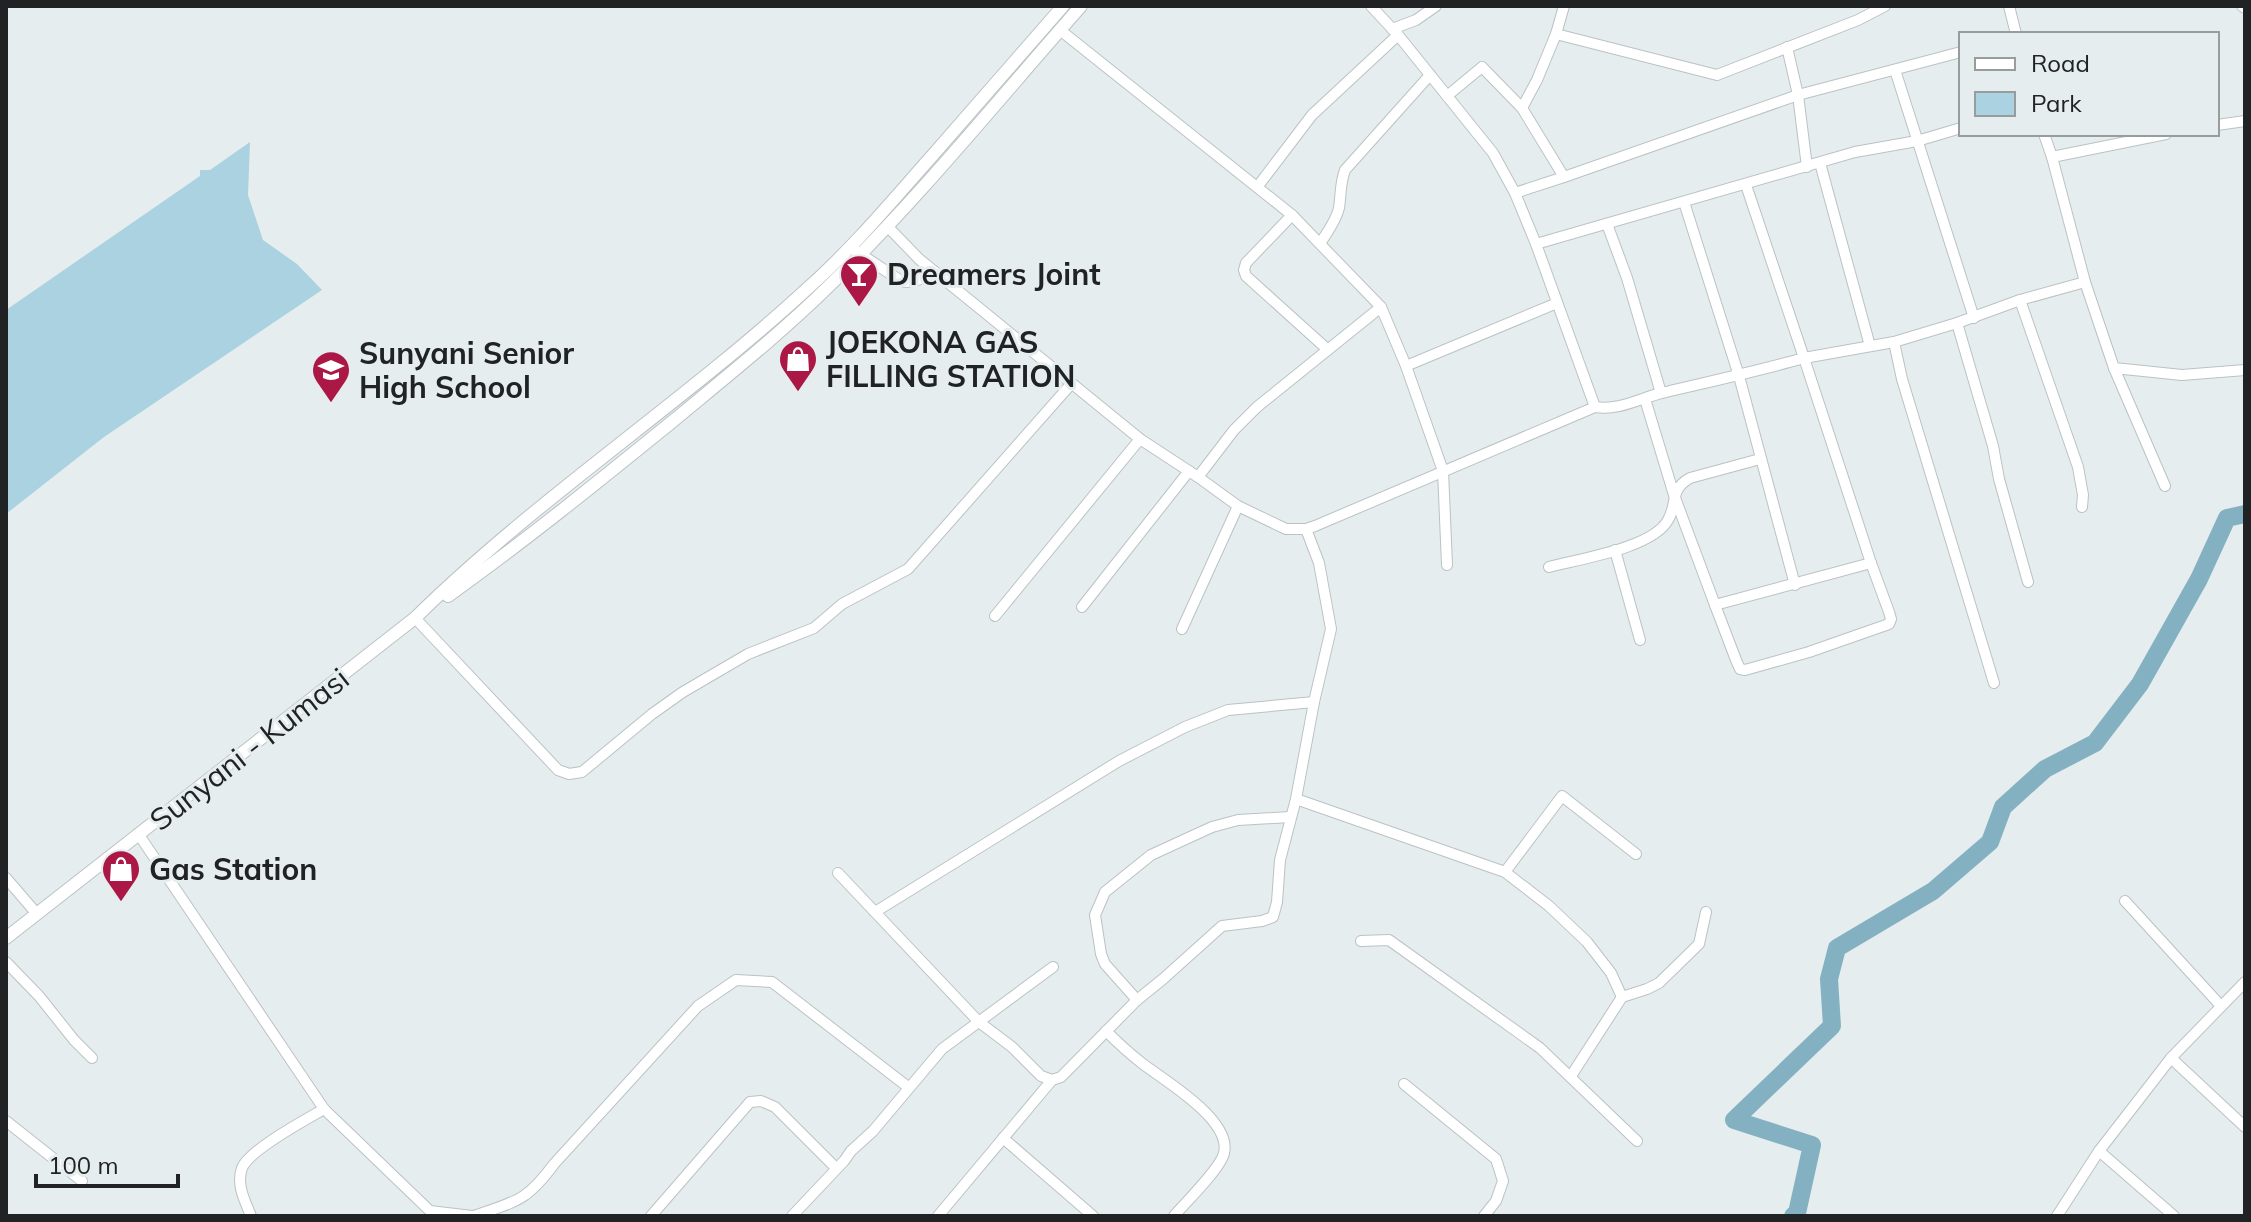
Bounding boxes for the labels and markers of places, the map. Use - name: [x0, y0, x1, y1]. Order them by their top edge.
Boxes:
- bar icon: Dreamers Joint: [838, 253, 880, 308]
- place label: Dreamers Joint: [887, 255, 1101, 293]
- place label: JOEKONA GAS FILLING STATION: [826, 323, 1076, 395]
- place label: Sunyani Senior High School: [359, 334, 574, 406]
- shop icon: JOEKONA GAS FILLING STATION: [777, 338, 819, 393]
- school or university icon: Sunyani Senior High School: [310, 349, 352, 404]
- shop icon: Gas Station: [100, 848, 142, 903]
- place label: Gas Station: [149, 850, 317, 888]

